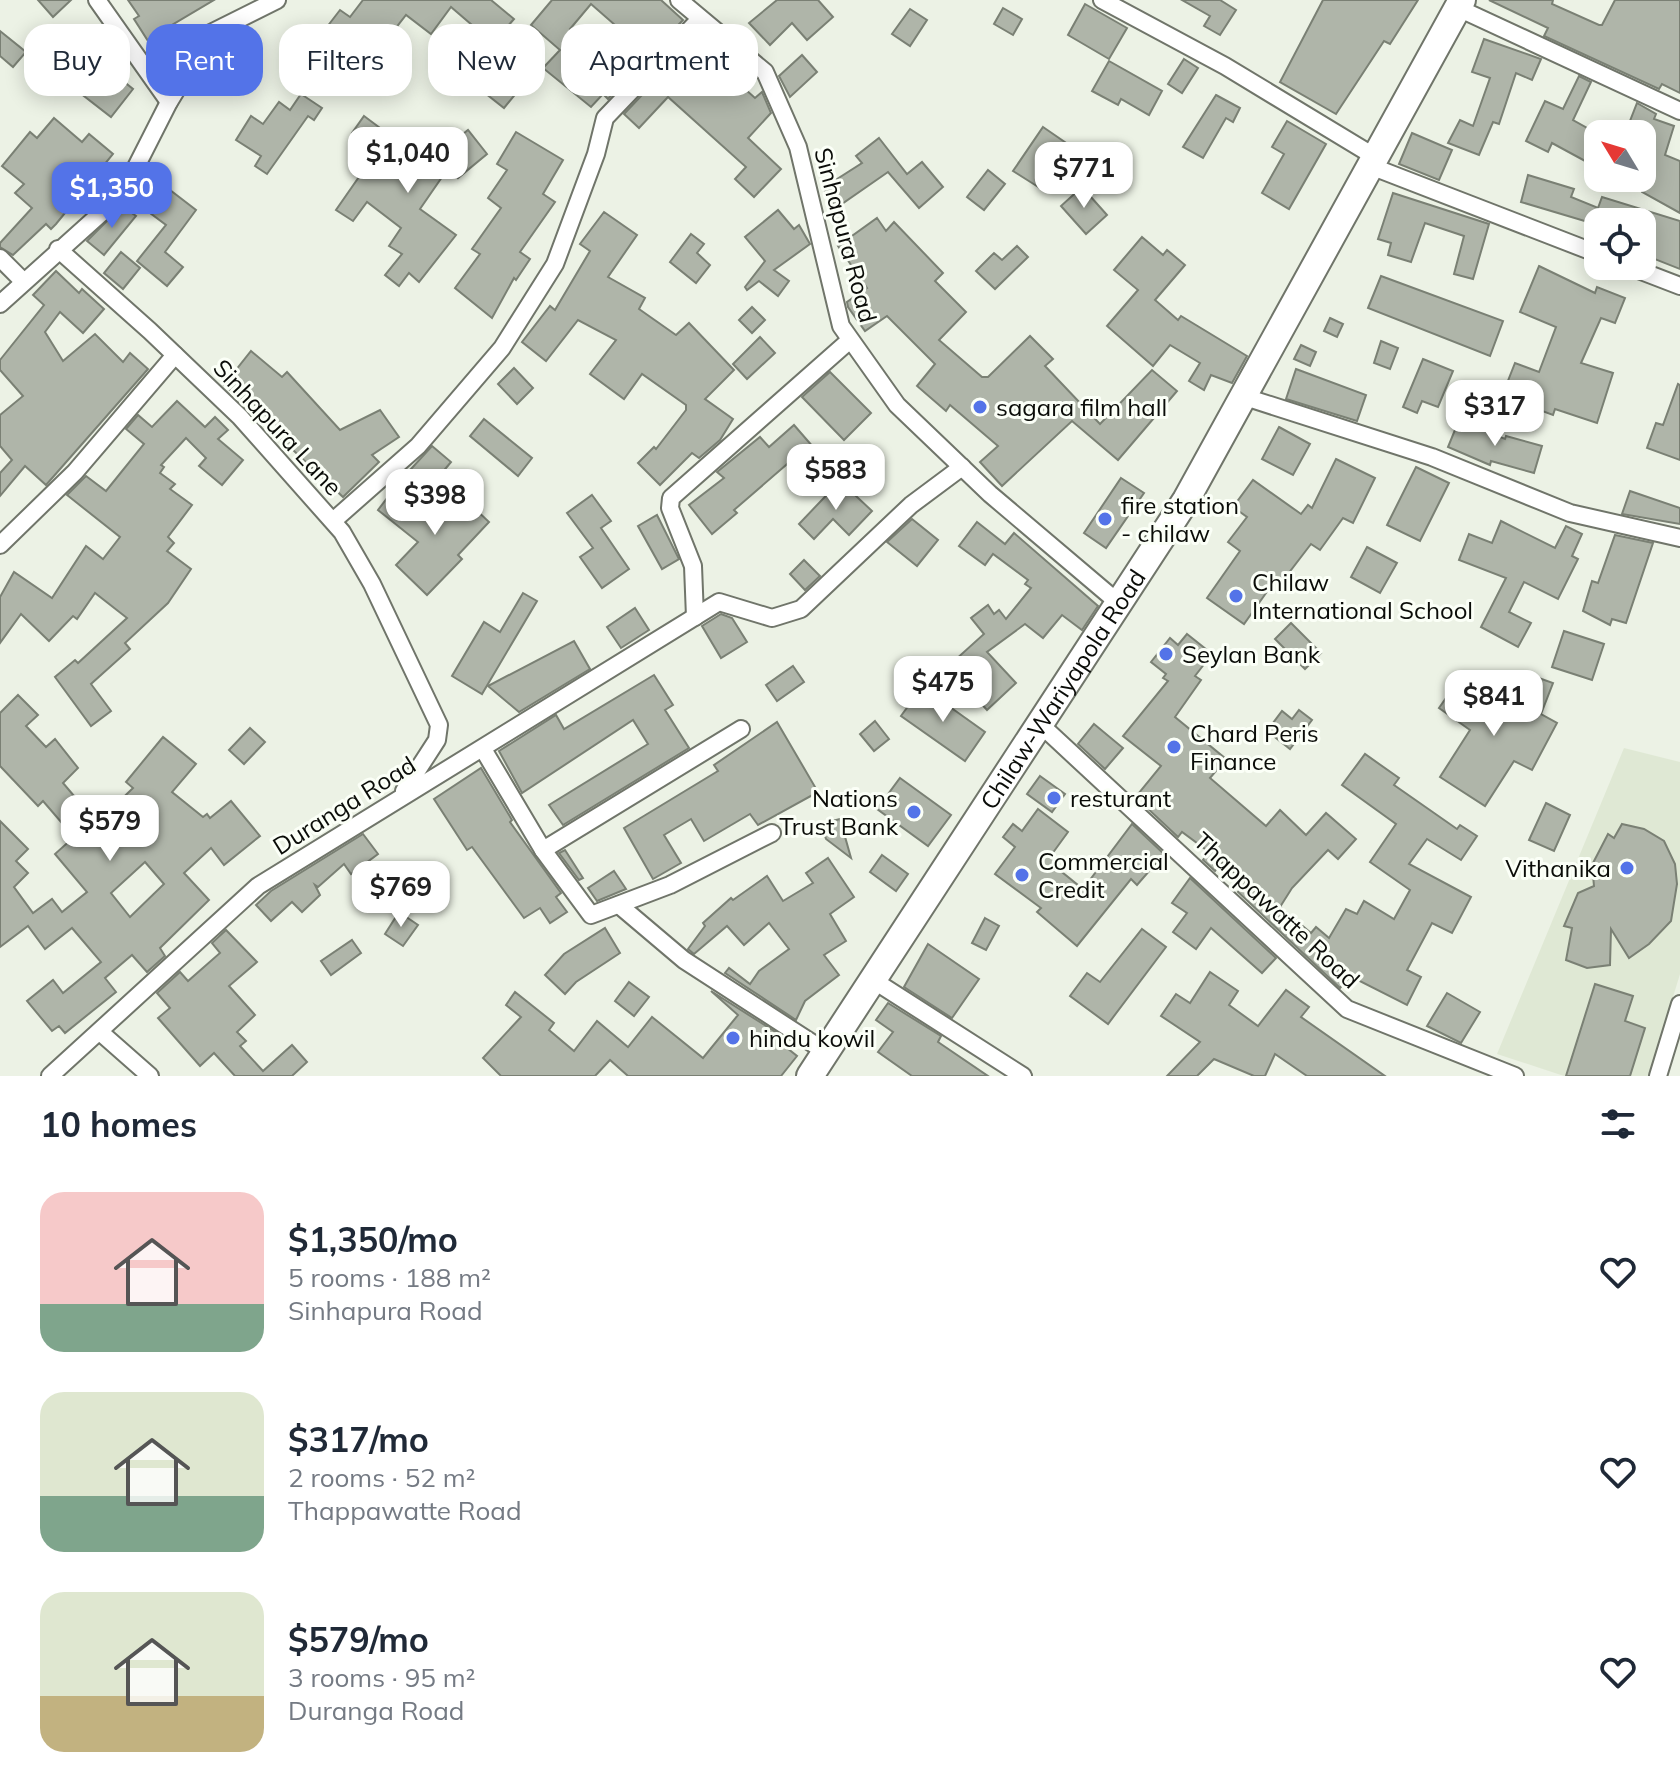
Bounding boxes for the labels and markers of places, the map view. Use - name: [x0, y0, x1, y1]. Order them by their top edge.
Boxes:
- pin: $1,040: [343, 127, 473, 195]
- pin: $771: [1037, 142, 1131, 210]
- pin: $1,350: [47, 162, 177, 230]
- pin: $317: [1448, 380, 1542, 448]
- place label: sagara film hall: [996, 392, 1167, 422]
- marker: sagara film hall: [971, 398, 989, 416]
- pin: $583: [789, 444, 883, 512]
- pin: $398: [388, 469, 482, 537]
- place label: fire station - chilaw: [1121, 490, 1239, 548]
- marker: fire station - chilaw: [1096, 510, 1114, 528]
- place label: Chilaw International School: [1252, 567, 1473, 625]
- marker: Chilaw International School: [1227, 587, 1245, 605]
- place label: Seylan Bank: [1182, 639, 1321, 669]
- marker: Seylan Bank: [1157, 645, 1175, 663]
- pin: $475: [896, 656, 990, 724]
- pin: $841: [1447, 670, 1541, 738]
- place label: Chard Peris Finance: [1190, 718, 1319, 776]
- marker: Chard Peris Finance: [1165, 738, 1183, 756]
- place label: Nations Trust Bank: [779, 783, 899, 841]
- place label: resturant: [1070, 783, 1171, 813]
- marker: resturant: [1045, 789, 1063, 807]
- pin: $579: [63, 795, 157, 863]
- marker: Nations Trust Bank: [905, 803, 923, 821]
- place label: Commercial Credit: [1038, 846, 1169, 904]
- place label: Vithanika: [1505, 853, 1611, 883]
- marker: Vithanika: [1618, 859, 1636, 877]
- pin: $769: [354, 861, 448, 929]
- marker: Commercial Credit: [1013, 866, 1031, 884]
- place label: hindu kowil: [749, 1023, 875, 1053]
- marker: hindu kowil: [724, 1029, 742, 1047]

